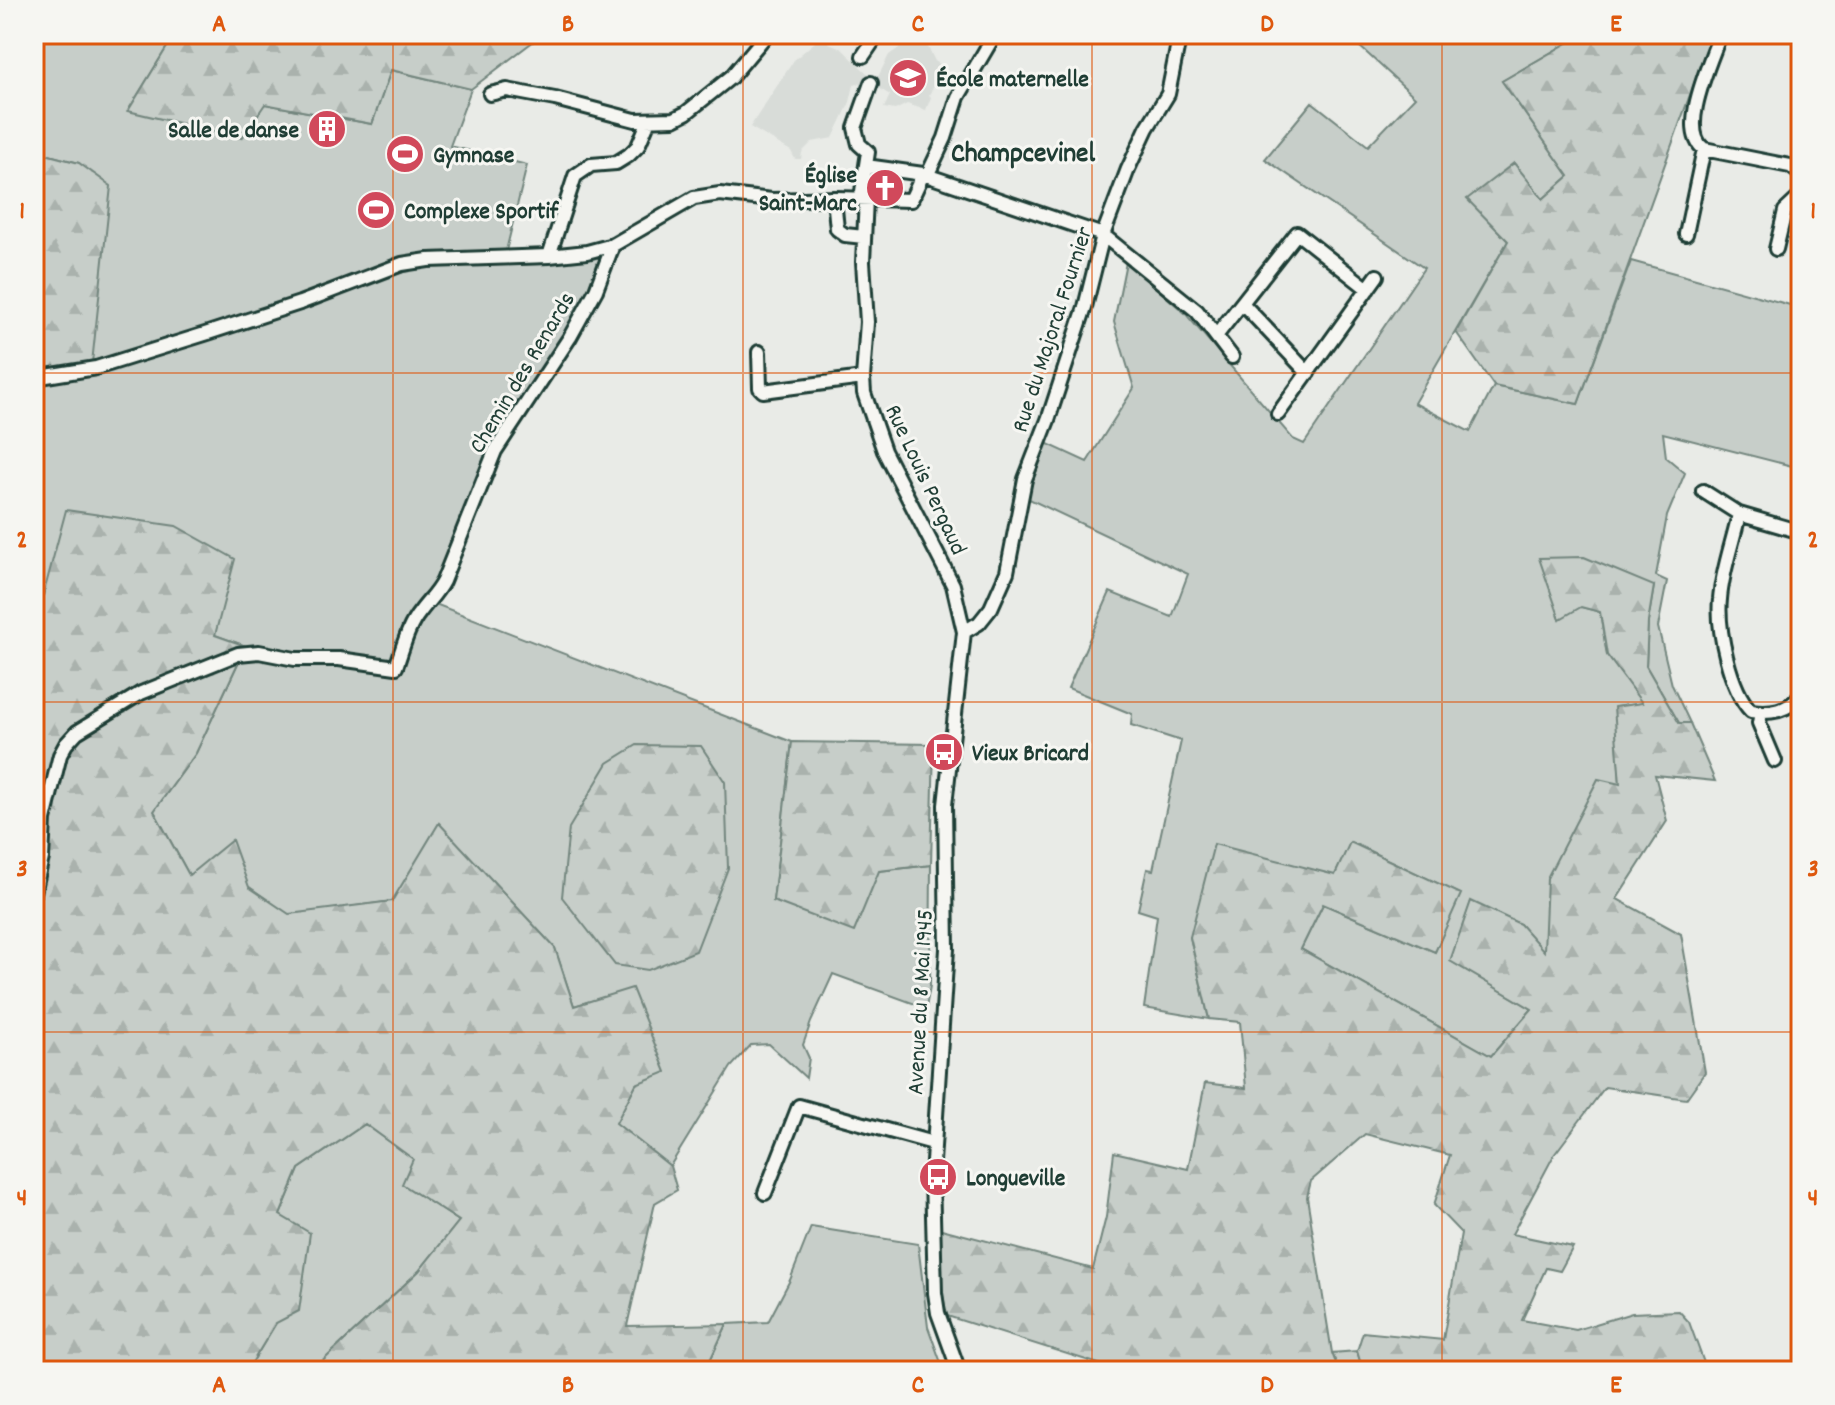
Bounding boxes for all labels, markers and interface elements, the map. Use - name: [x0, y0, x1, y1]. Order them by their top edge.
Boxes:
- text: A: [212, 7, 226, 44]
- text: B: [562, 7, 574, 44]
- text: C: [912, 7, 925, 44]
- text: D: [1260, 7, 1274, 44]
- text: E: [1610, 7, 1622, 44]
- school or university icon: École maternelle: [887, 57, 929, 99]
- place label: École maternelle: [936, 64, 1089, 98]
- building icon: Salle de danse: [306, 108, 348, 150]
- place label: Salle de danse: [168, 115, 299, 149]
- sports icon: Gymnase: [384, 133, 426, 175]
- district label: Champcevinel: [951, 136, 1095, 176]
- place label: Gymnase: [433, 140, 515, 174]
- place label: Église Saint-Marc: [759, 160, 857, 222]
- church icon: Église Saint-Marc: [864, 167, 906, 209]
- sports icon: Complexe Sportif: [355, 189, 397, 231]
- text: 1: [19, 194, 25, 231]
- text: 1: [1810, 194, 1816, 231]
- place label: Complexe Sportif: [404, 196, 560, 230]
- street label: Rue du Majoral Fournier: [1005, 223, 1103, 437]
- street label: Chemin des Renards: [462, 286, 585, 461]
- street label: Rue Louis Pergaud: [875, 399, 974, 561]
- text: 2: [16, 523, 28, 560]
- text: 2: [1807, 523, 1819, 560]
- bus stop icon: Vieux Bricard: [923, 731, 965, 773]
- place label: Vieux Bricard: [972, 738, 1089, 772]
- text: 3: [16, 852, 28, 889]
- text: 3: [1807, 852, 1819, 889]
- street label: Avenue du 8 Mai 1945: [900, 908, 944, 1096]
- bus stop icon: Longueville: [917, 1156, 959, 1198]
- place label: Longueville: [966, 1163, 1066, 1197]
- text: 4: [17, 1181, 27, 1218]
- text: 4: [1808, 1181, 1818, 1218]
- text: A: [212, 1368, 226, 1405]
- text: B: [562, 1368, 574, 1405]
- text: C: [912, 1368, 925, 1405]
- text: D: [1260, 1368, 1274, 1405]
- text: E: [1610, 1368, 1622, 1405]

